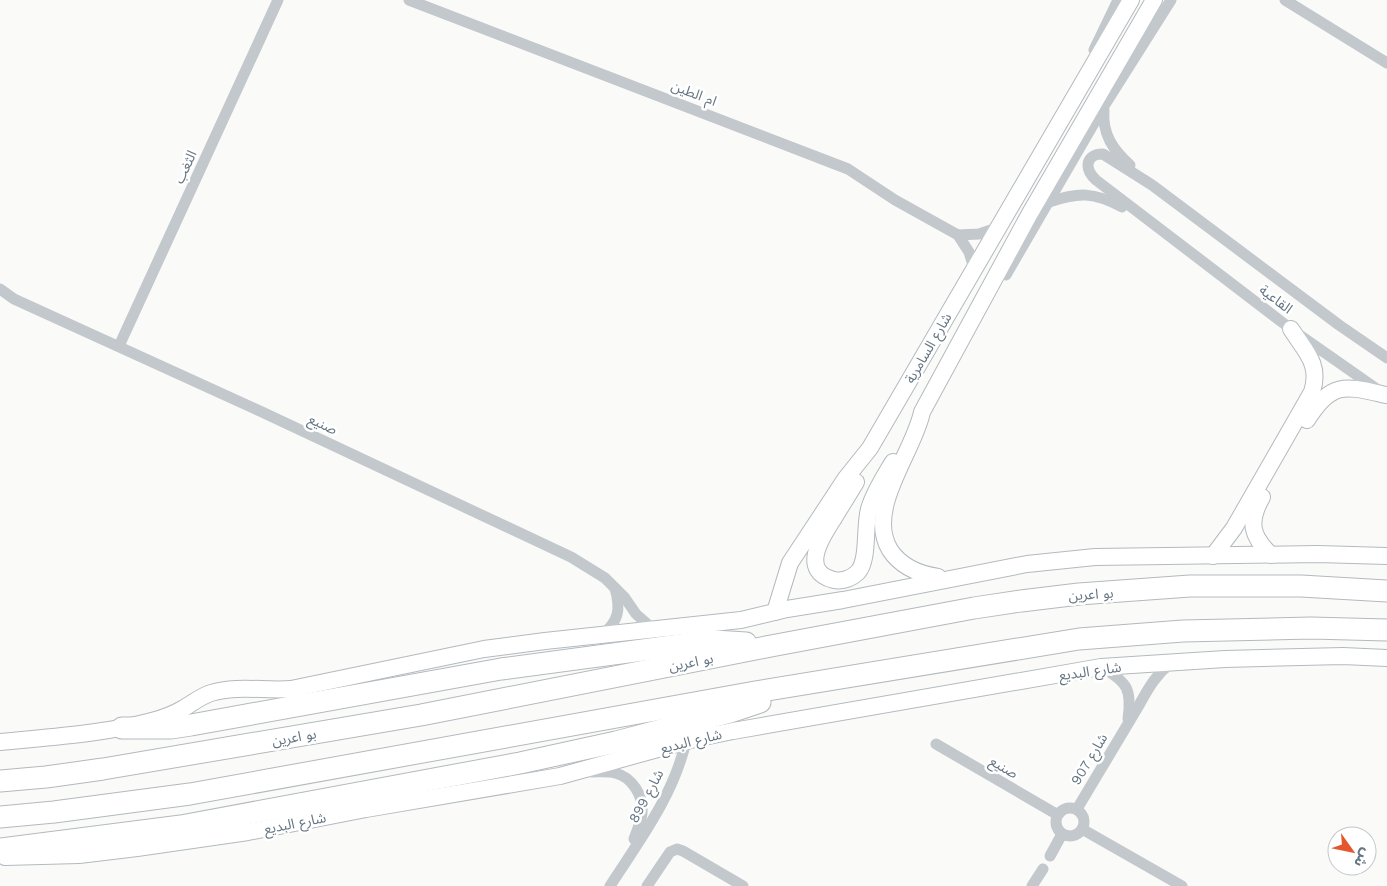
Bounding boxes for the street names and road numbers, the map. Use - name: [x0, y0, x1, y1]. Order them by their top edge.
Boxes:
- street label: ام الطين: [668, 77, 719, 112]
- street label: الثغب: [170, 148, 200, 186]
- street label: القاعية: [1256, 281, 1296, 317]
- street label: شارع السامرية: [901, 310, 957, 387]
- street label: صنيع: [305, 410, 340, 440]
- street label: بو اعرين: [1068, 584, 1114, 605]
- street label: بو اعرين: [667, 650, 715, 675]
- street label: شارع البديع: [1058, 659, 1123, 686]
- street label: بو اعرين: [270, 725, 318, 750]
- street label: شارع البديع: [659, 726, 724, 759]
- street label: شارع 907: [1067, 730, 1113, 789]
- street label: صنيع: [985, 753, 1021, 784]
- street label: شارع 899: [625, 767, 669, 827]
- street label: شارع البديع: [263, 809, 328, 840]

